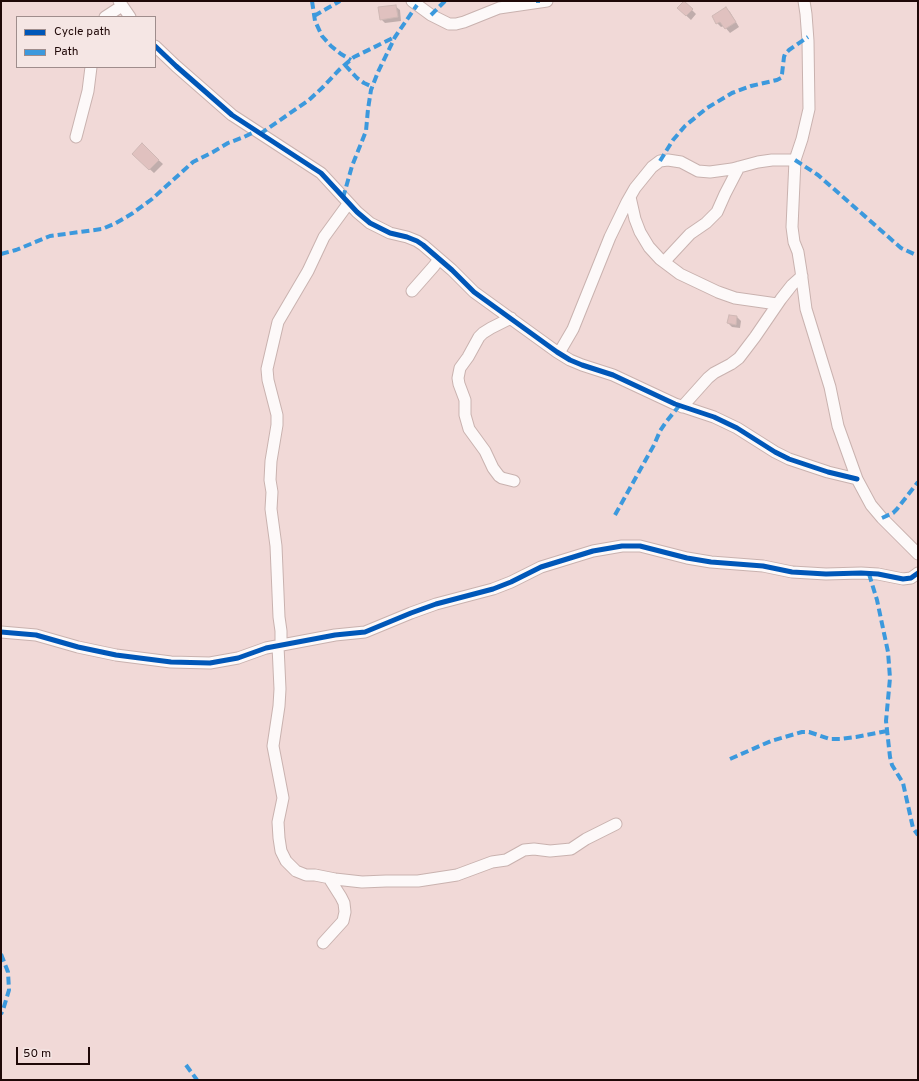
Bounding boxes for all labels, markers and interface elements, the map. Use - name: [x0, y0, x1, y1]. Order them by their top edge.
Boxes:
- legend: [16, 16, 156, 68]
- text: Cycle path: [54, 24, 111, 40]
- text: Path: [54, 44, 79, 60]
- scale bar: [18, 1039, 92, 1065]
- text: 50 m: [23, 1046, 51, 1062]

